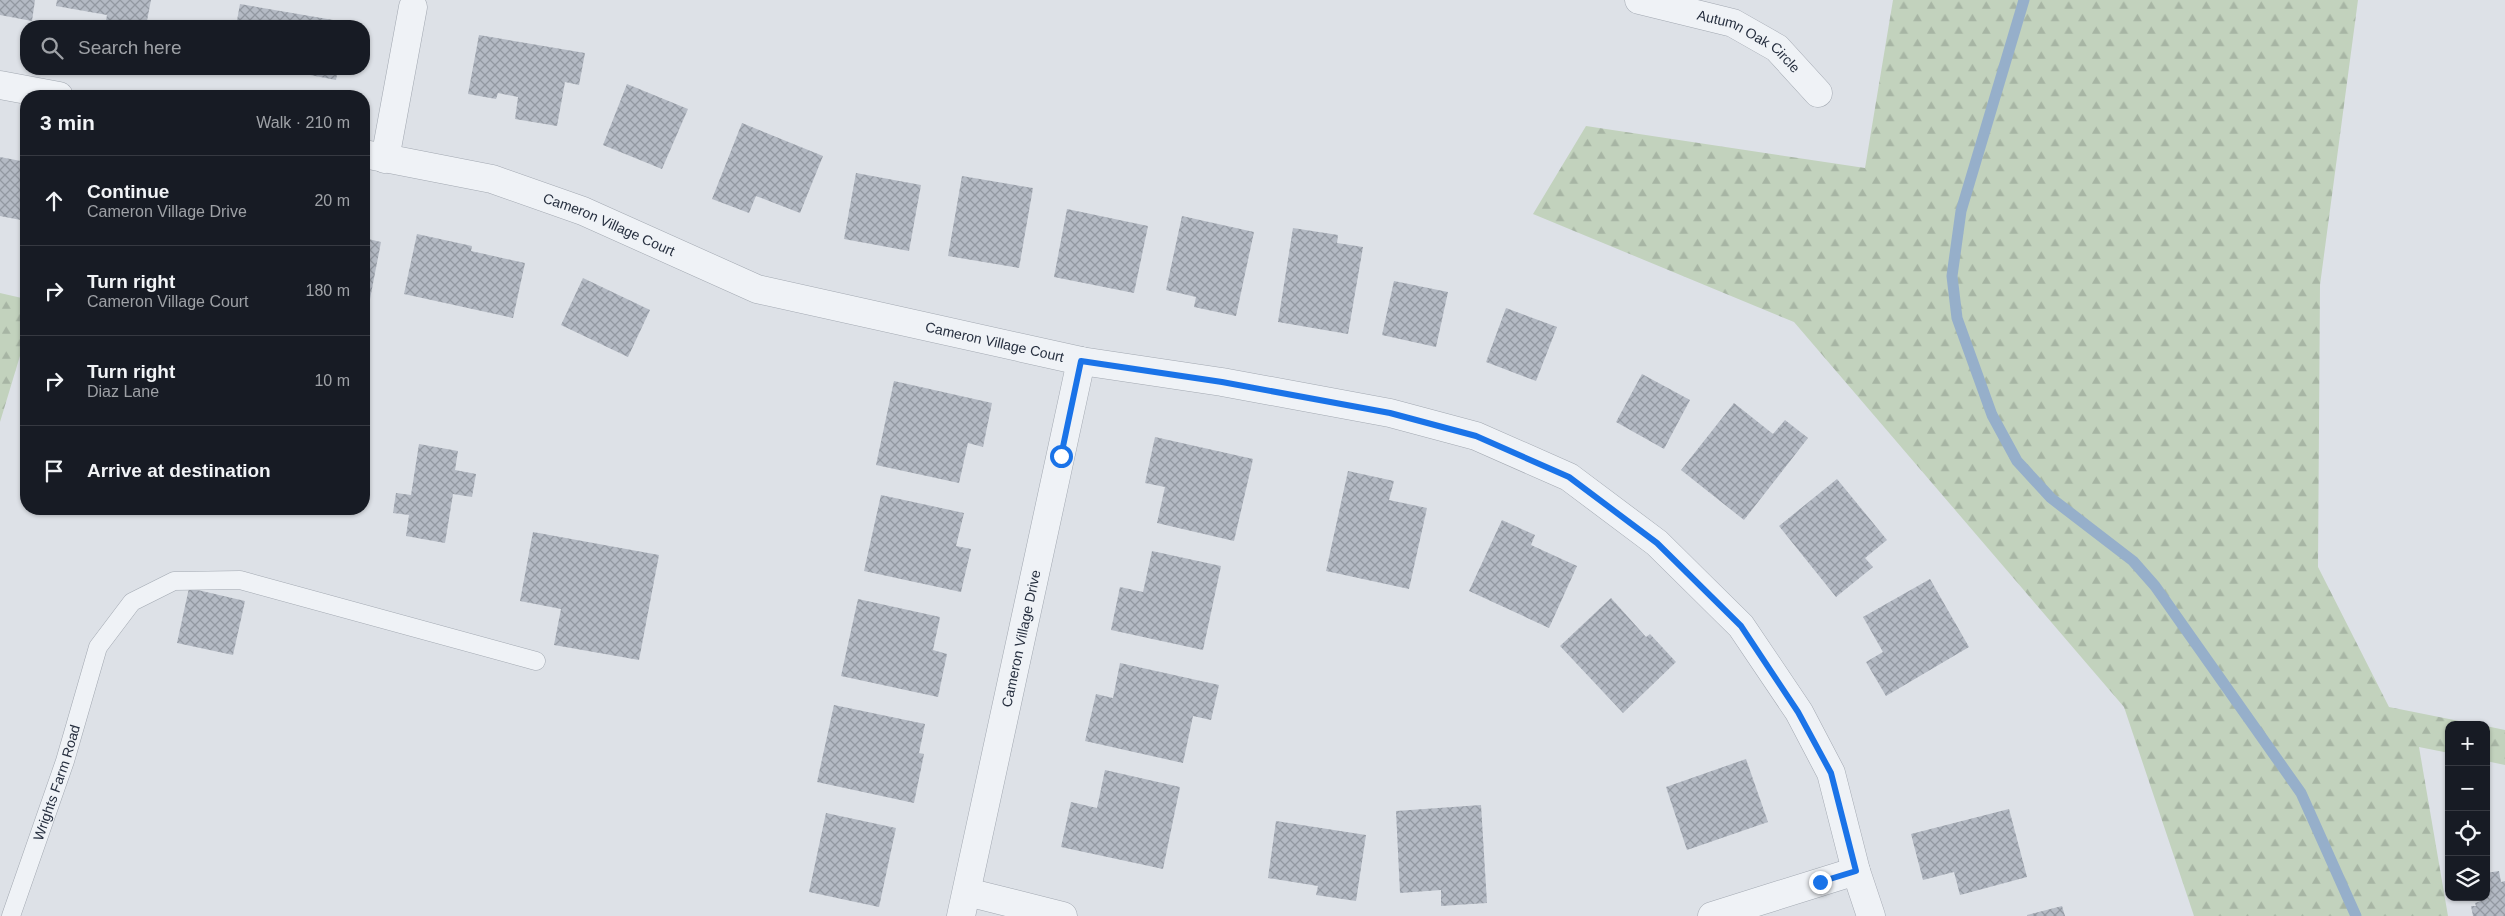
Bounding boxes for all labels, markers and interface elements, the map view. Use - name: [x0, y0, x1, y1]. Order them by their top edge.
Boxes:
- street label: Autumn Oak Circle: [1696, 7, 1804, 76]
- search box: [20, 20, 370, 75]
- icon: search: [38, 34, 66, 62]
- text: Search here: [78, 37, 182, 58]
- text: 3 min: [40, 111, 95, 134]
- text: Walk · 210 m: [256, 114, 350, 131]
- text: Continue: [87, 181, 169, 202]
- icon: ahead: [40, 187, 68, 215]
- street label: Cameron Village Court: [541, 190, 678, 259]
- text: 20 m: [314, 192, 350, 209]
- text: Cameron Village Drive: [87, 203, 247, 220]
- text: Turn right: [87, 271, 175, 292]
- icon: right: [40, 277, 68, 305]
- text: 180 m: [306, 282, 350, 299]
- text: Cameron Village Court: [87, 293, 249, 310]
- street label: Cameron Village Court: [924, 319, 1066, 365]
- text: Turn right: [87, 361, 175, 382]
- icon: right: [40, 367, 68, 395]
- text: 10 m: [314, 372, 350, 389]
- text: Diaz Lane: [87, 383, 159, 400]
- route start: [1050, 445, 1073, 468]
- icon: arrive: [40, 457, 68, 485]
- text: Arrive at destination: [87, 460, 271, 481]
- street label: Cameron Village Drive: [998, 568, 1044, 709]
- map controls: [2445, 721, 2490, 901]
- button: +: [2445, 721, 2490, 766]
- street label: Wrights Farm Road: [30, 723, 83, 843]
- button: −: [2445, 766, 2490, 811]
- button: locate: [2445, 811, 2490, 856]
- button: layers: [2445, 856, 2490, 901]
- route end: [1809, 871, 1832, 894]

